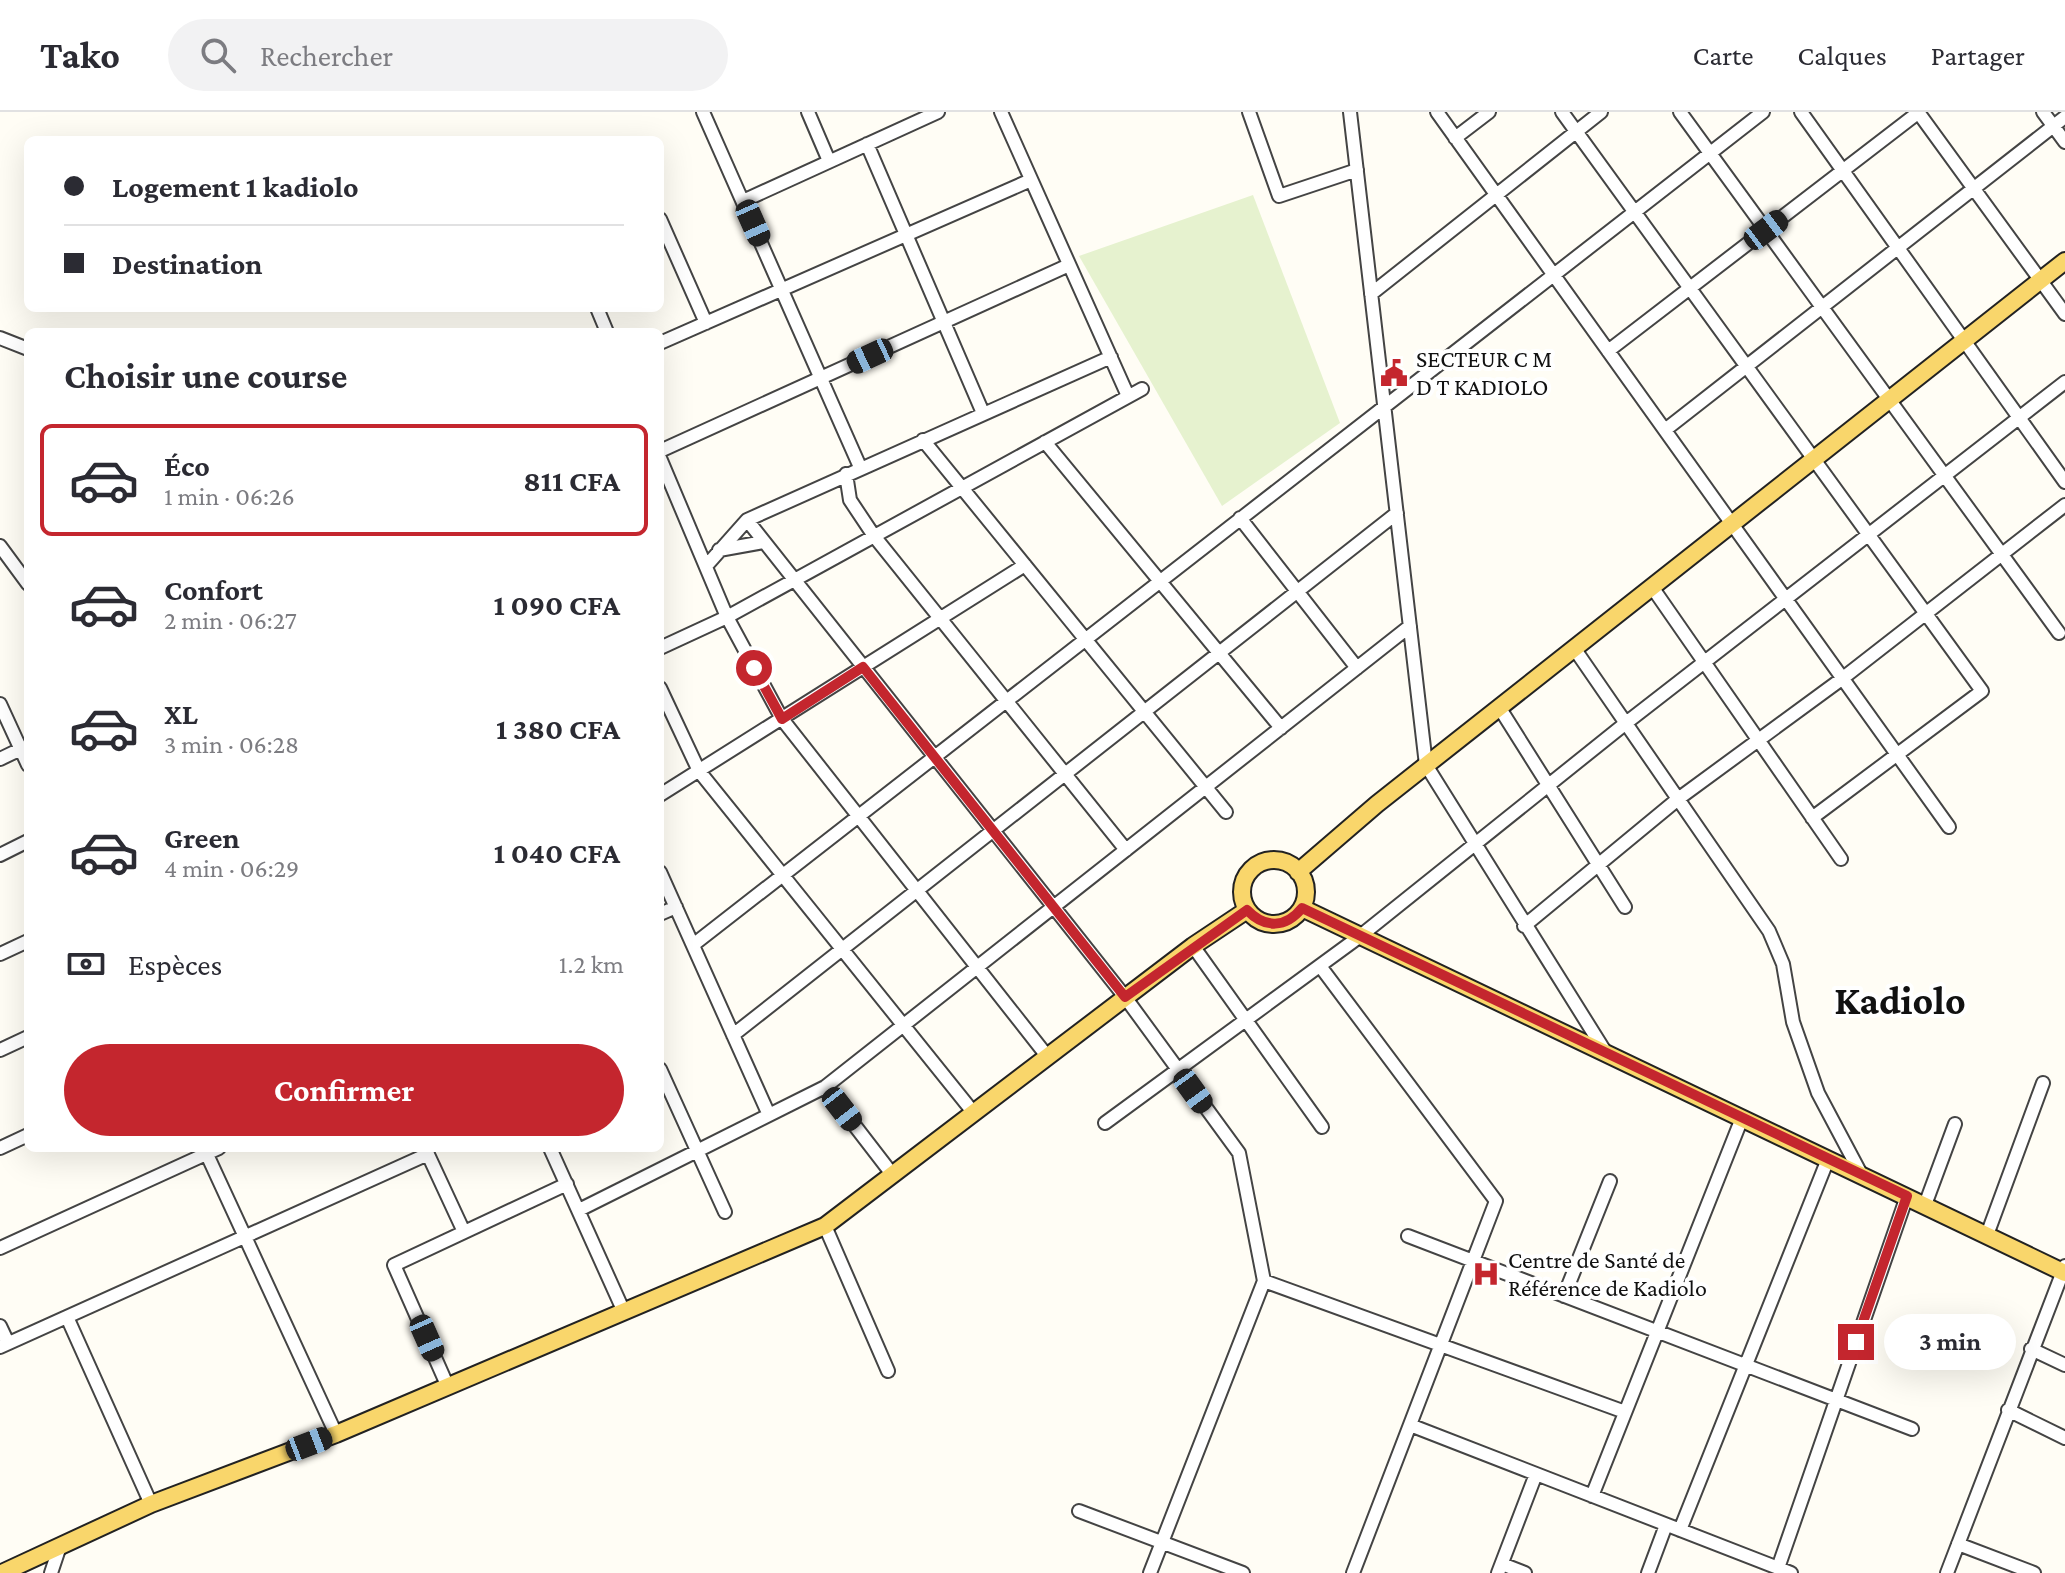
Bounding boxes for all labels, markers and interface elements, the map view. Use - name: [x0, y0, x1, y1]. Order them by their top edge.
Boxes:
- search box: [168, 19, 728, 91]
- icon: search: [196, 33, 240, 77]
- text: Tako: [40, 34, 120, 76]
- text: Rechercher: [260, 39, 393, 72]
- text: Carte: [1693, 40, 1754, 71]
- text: Calques: [1798, 40, 1887, 71]
- text: Partager: [1931, 40, 2025, 71]
- text: Logement 1 kadiolo: [112, 170, 359, 203]
- car: [732, 196, 774, 250]
- car: [1740, 206, 1792, 254]
- text: Destination: [112, 247, 263, 280]
- car: [843, 335, 897, 377]
- place label: SECTEUR C M D T KADIOLO: [1416, 345, 1552, 400]
- text: Choisir une course: [64, 356, 347, 396]
- public building icon: SECTEUR C M D T KADIOLO: [1379, 358, 1409, 388]
- icon: car: [68, 444, 140, 516]
- text: Éco: [164, 449, 210, 482]
- text: 811 CFA: [523, 464, 620, 497]
- text: 1 min · 06:26: [164, 482, 295, 511]
- icon: car: [68, 568, 140, 640]
- text: Confort: [164, 573, 263, 606]
- text: 1 090 CFA: [493, 588, 620, 621]
- text: 2 min · 06:27: [164, 606, 297, 635]
- route start: [736, 650, 772, 686]
- icon: car: [68, 692, 140, 764]
- text: XL: [164, 697, 198, 730]
- text: 1 380 CFA: [496, 712, 620, 745]
- text: 3 min · 06:28: [164, 730, 299, 759]
- icon: car: [68, 816, 140, 888]
- text: Green: [164, 821, 240, 854]
- text: 1 040 CFA: [494, 836, 620, 869]
- text: 4 min · 06:29: [164, 854, 299, 883]
- icon: cash: [64, 942, 108, 986]
- text: Espèces: [128, 948, 222, 981]
- text: 1.2 km: [559, 950, 624, 979]
- district label: Kadiolo: [1834, 978, 1966, 1023]
- button: Confirmer: [64, 1044, 624, 1136]
- car: [1169, 1065, 1217, 1117]
- car: [818, 1083, 866, 1135]
- place label: Centre de Santé de Référence de Kadiolo: [1508, 1246, 1707, 1301]
- hospital icon: Centre de Santé de Référence de Kadiolo: [1471, 1259, 1501, 1289]
- car: [406, 1311, 448, 1365]
- callout: 3 min: [1884, 1314, 2016, 1370]
- route end: [1838, 1324, 1874, 1360]
- text: 3 min: [1919, 1327, 1981, 1356]
- car: [282, 1424, 336, 1464]

